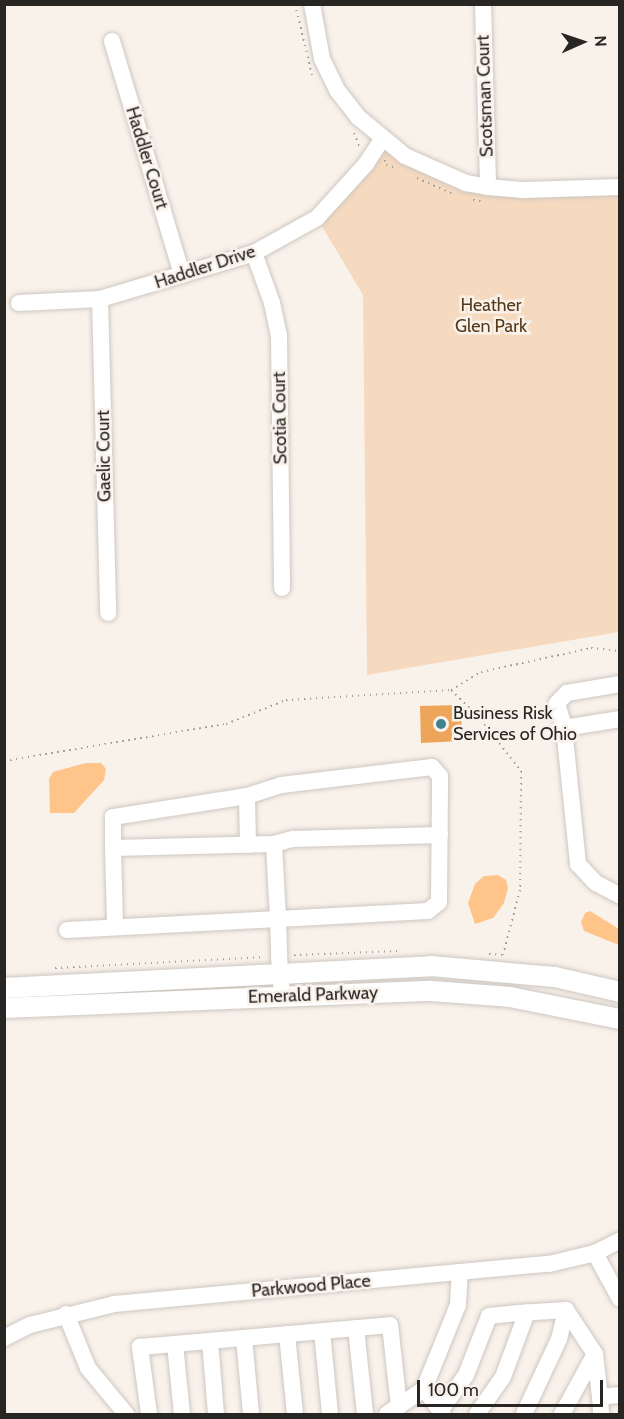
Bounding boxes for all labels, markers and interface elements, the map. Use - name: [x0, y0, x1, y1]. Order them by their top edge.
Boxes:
- north arrow: [552, 12, 612, 72]
- street label: Scotsman Court: [472, 35, 498, 157]
- text: N: [591, 35, 610, 47]
- street label: Haddler Court: [121, 104, 173, 212]
- street label: Haddler Drive: [152, 241, 258, 293]
- park label: Heather Glen Park: [455, 295, 527, 338]
- street label: Scotia Court: [268, 371, 292, 465]
- street label: Gaelic Court: [92, 410, 116, 502]
- place label: Business Risk Services of Ohio: [453, 703, 577, 746]
- marker: Business Risk Services of Ohio: [434, 717, 448, 731]
- street label: Emerald Parkway: [248, 982, 378, 1008]
- street label: Parkwood Place: [250, 1270, 372, 1302]
- scale bar: [420, 1368, 606, 1406]
- text: 100 m: [428, 1379, 479, 1401]

